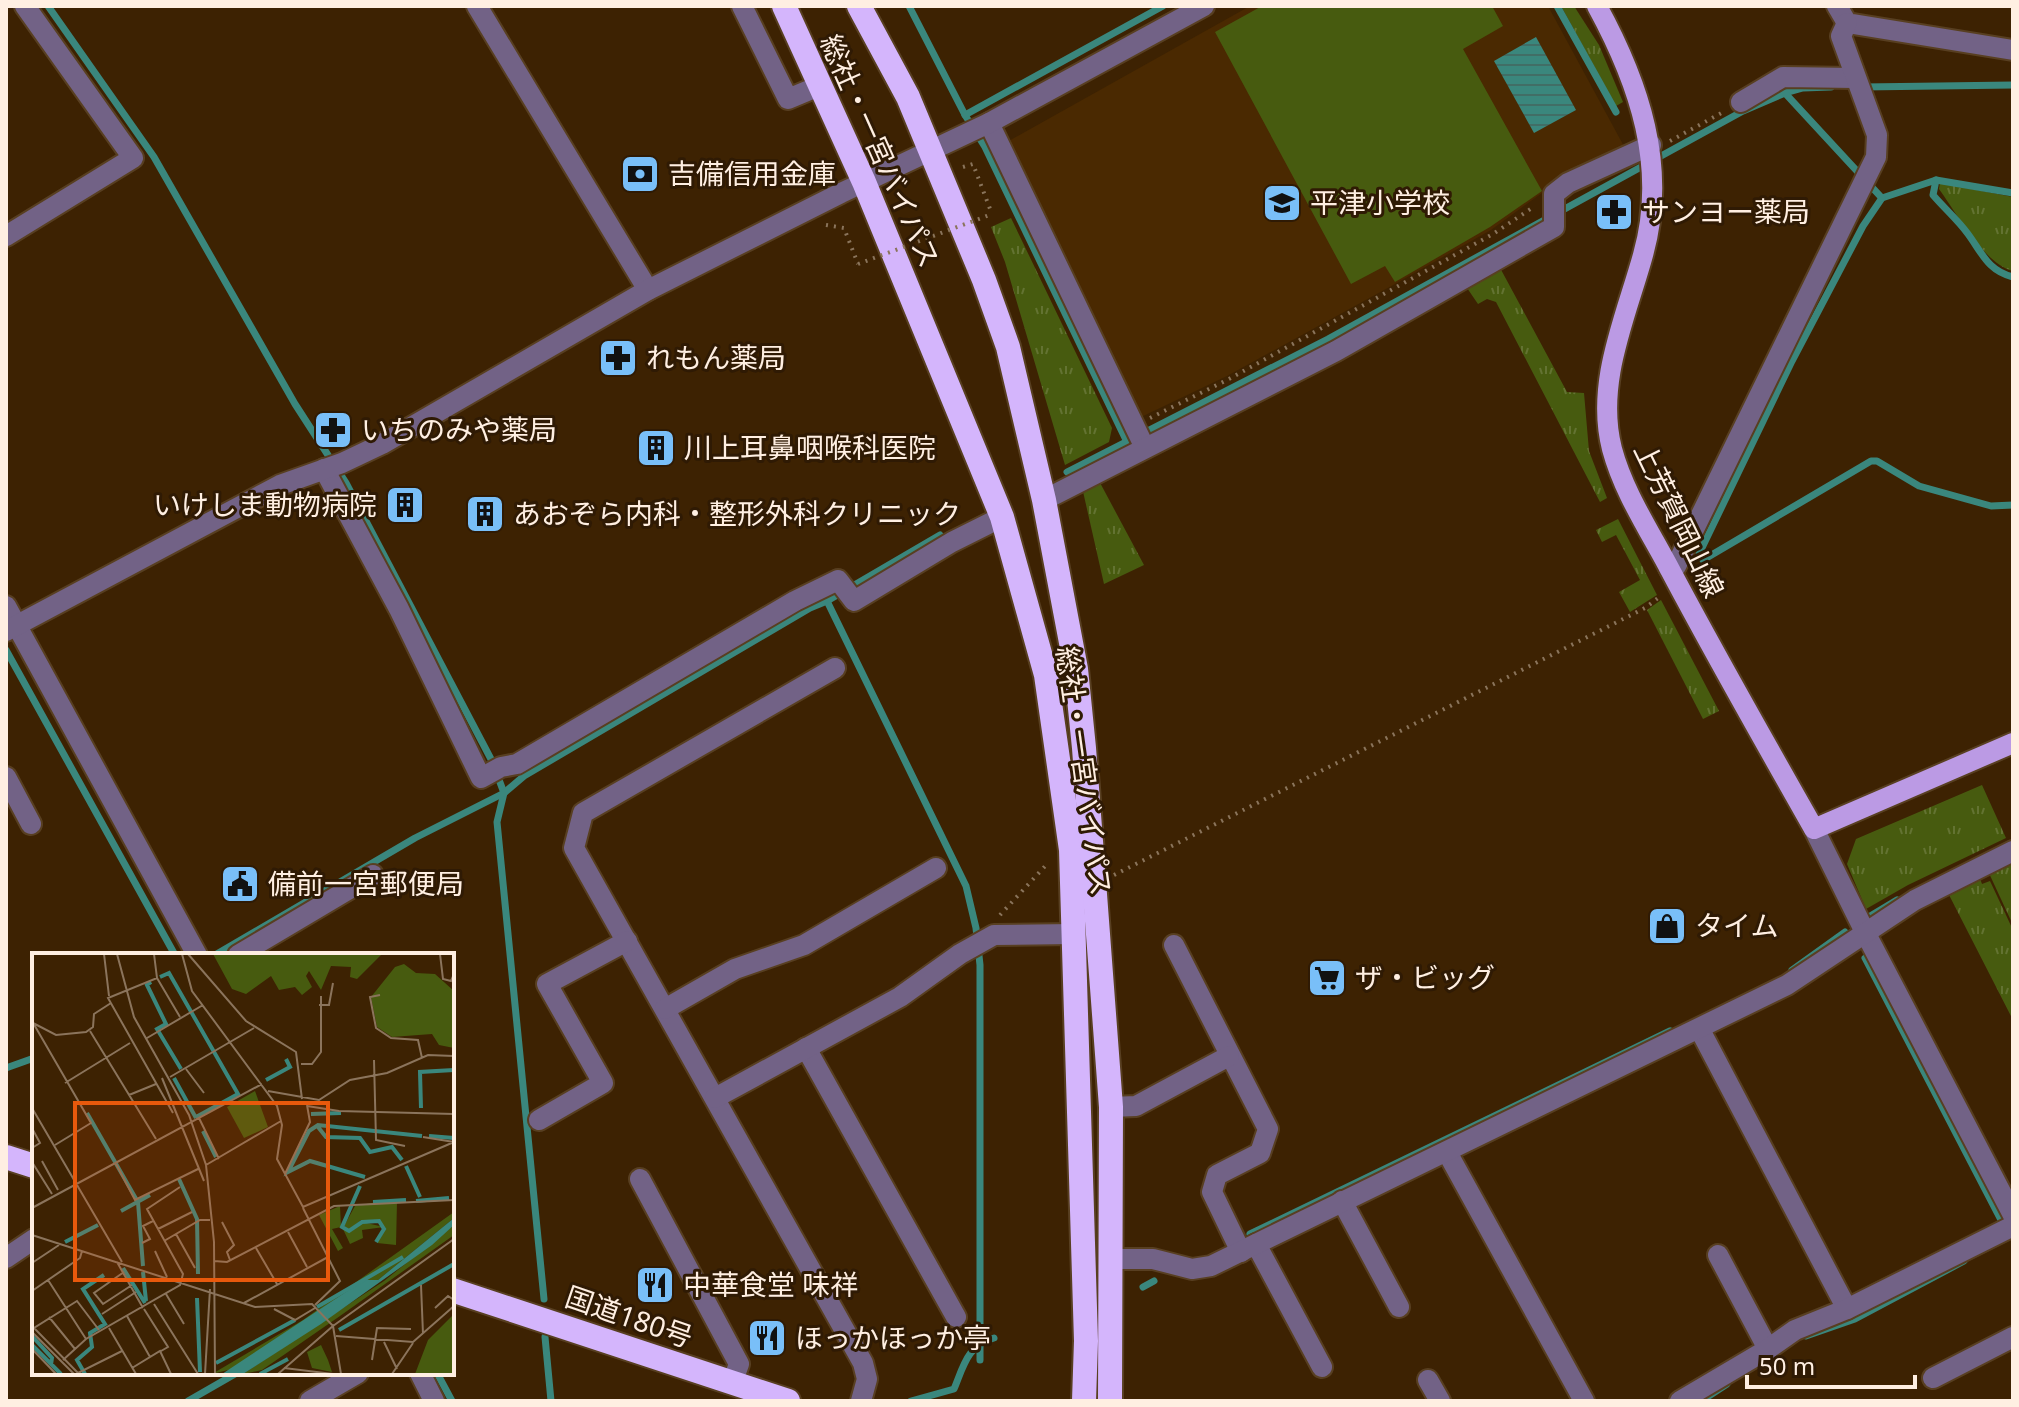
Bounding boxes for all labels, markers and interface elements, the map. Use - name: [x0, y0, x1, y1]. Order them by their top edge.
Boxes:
- street label: 総社・一宮バイパス: [812, 28, 949, 273]
- bank icon: 吉備信用金庫: [619, 153, 661, 195]
- place label: 吉備信用金庫: [668, 154, 836, 192]
- school or university icon: 平津小学校: [1261, 182, 1303, 224]
- place label: 平津小学校: [1310, 183, 1450, 221]
- pharmacy icon: サンヨー薬局: [1593, 191, 1635, 233]
- place label: サンヨー薬局: [1642, 192, 1810, 230]
- pharmacy icon: れもん薬局: [597, 337, 639, 379]
- place label: れもん薬局: [646, 338, 786, 376]
- pharmacy icon: いちのみや薬局: [312, 409, 354, 451]
- place label: いちのみや薬局: [361, 410, 557, 448]
- building icon: 川上耳鼻咽喉科医院: [635, 427, 677, 469]
- place label: 川上耳鼻咽喉科医院: [684, 428, 936, 466]
- street label: 上芳賀岡山線: [1626, 436, 1734, 603]
- building icon: いけしま動物病院: [384, 484, 426, 526]
- place label: いけしま動物病院: [153, 485, 377, 523]
- building icon: あおぞら内科・整形外科クリニック: [464, 493, 506, 535]
- place label: あおぞら内科・整形外科クリニック: [513, 494, 961, 532]
- street label: 総社・一宮バイパス: [1049, 644, 1121, 898]
- public building icon: 備前一宮郵便局: [219, 863, 261, 905]
- place label: 備前一宮郵便局: [268, 864, 464, 902]
- shop icon: タイム: [1646, 905, 1688, 947]
- place label: タイム: [1695, 906, 1778, 944]
- inset map: [32, 953, 454, 1375]
- supermarket icon: ザ・ビッグ: [1306, 957, 1348, 999]
- place label: ザ・ビッグ: [1355, 958, 1495, 996]
- restaurant icon: 中華食堂 味祥: [634, 1264, 676, 1306]
- place label: 中華食堂 味祥: [683, 1265, 858, 1303]
- street label: 国道180号: [561, 1277, 698, 1356]
- restaurant icon: ほっかほっか亭: [746, 1317, 788, 1359]
- place label: ほっかほっか亭: [795, 1318, 991, 1356]
- scale bar: [1747, 1339, 1915, 1389]
- text: 50 m: [1759, 1349, 1815, 1382]

